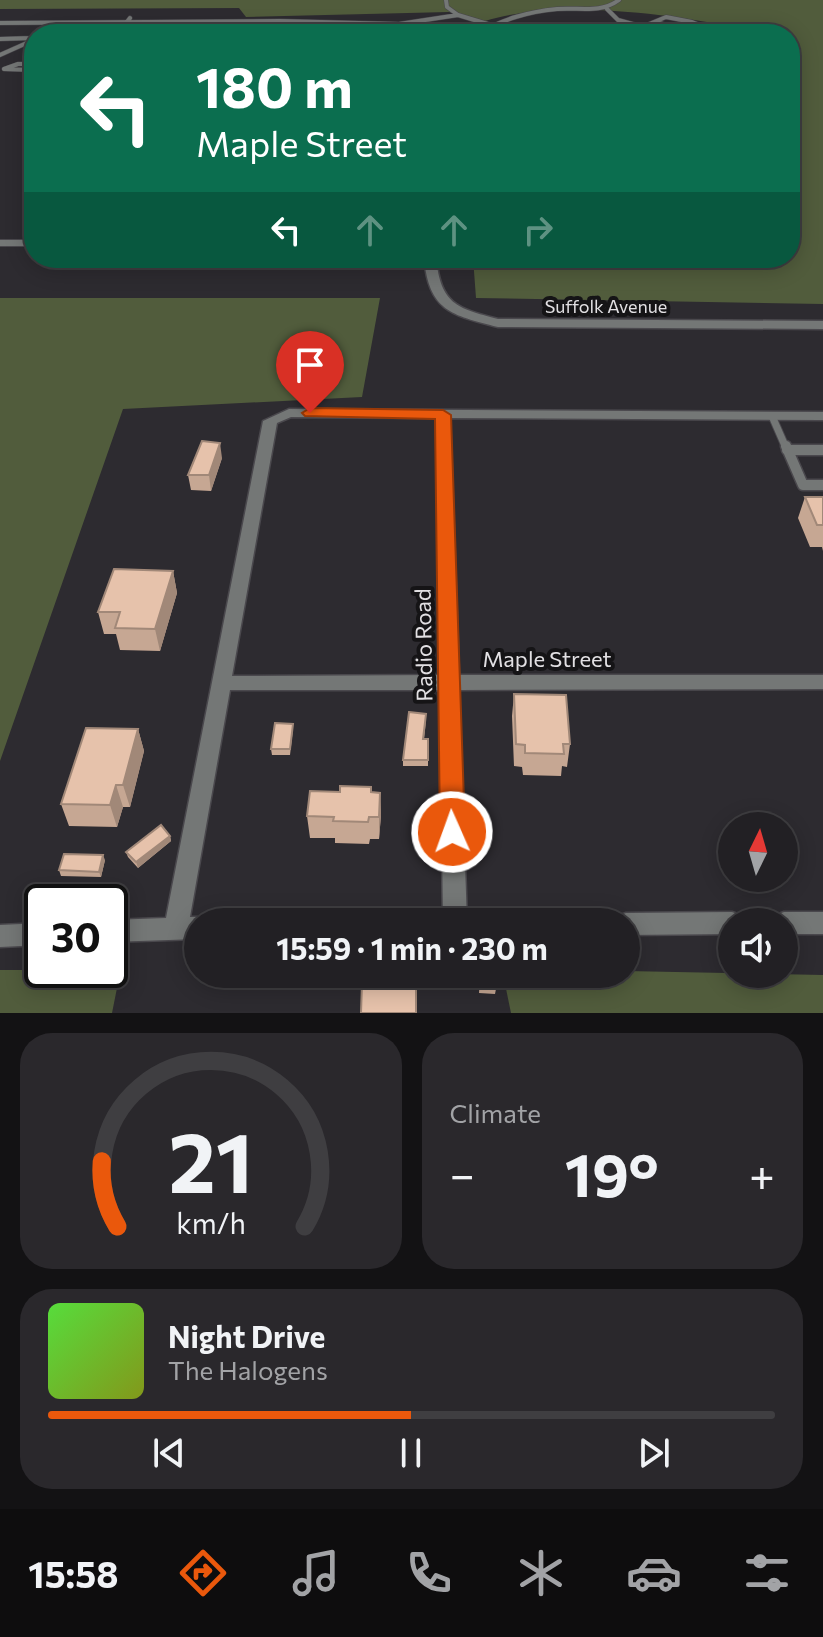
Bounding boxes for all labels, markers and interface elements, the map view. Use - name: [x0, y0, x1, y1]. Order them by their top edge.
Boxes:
- text: 180 m: [196, 51, 353, 120]
- icon: left: [64, 56, 168, 160]
- text: Maple Street: [196, 120, 407, 164]
- icon: left: [264, 208, 308, 252]
- icon: ahead: [348, 208, 392, 252]
- icon: ahead: [432, 208, 476, 252]
- icon: right: [516, 208, 560, 252]
- street label: Suffolk Avenue: [545, 295, 667, 317]
- pin: [276, 331, 344, 413]
- icon: arrive: [288, 343, 332, 387]
- street label: Radio Road: [409, 588, 437, 702]
- street label: Maple Street: [483, 645, 611, 672]
- position arrow: [410, 790, 494, 874]
- north arrow: [718, 812, 798, 892]
- map controls: [718, 812, 798, 988]
- speed limit sign: 30: [24, 884, 128, 988]
- button: sound: [718, 908, 798, 988]
- text: 15:59 · 1 min · 230 m: [276, 929, 548, 966]
- text: Climate: [450, 1097, 541, 1128]
- text: 21: [168, 1108, 253, 1210]
- text: 19°: [565, 1136, 659, 1209]
- text: −: [450, 1146, 475, 1200]
- text: +: [749, 1146, 775, 1200]
- text: km/h: [176, 1205, 246, 1240]
- text: Night Drive: [168, 1317, 325, 1354]
- text: The Halogens: [168, 1354, 328, 1385]
- icon: previous: [147, 1431, 191, 1475]
- icon: pause: [389, 1431, 433, 1475]
- icon: next: [632, 1431, 676, 1475]
- icon: directions: [175, 1545, 231, 1601]
- icon: music: [288, 1545, 344, 1601]
- icon: phone: [401, 1545, 457, 1601]
- icon: climate: [513, 1545, 569, 1601]
- icon: car: [626, 1545, 682, 1601]
- icon: filters: [739, 1545, 795, 1601]
- text: 15:58: [28, 1551, 118, 1595]

